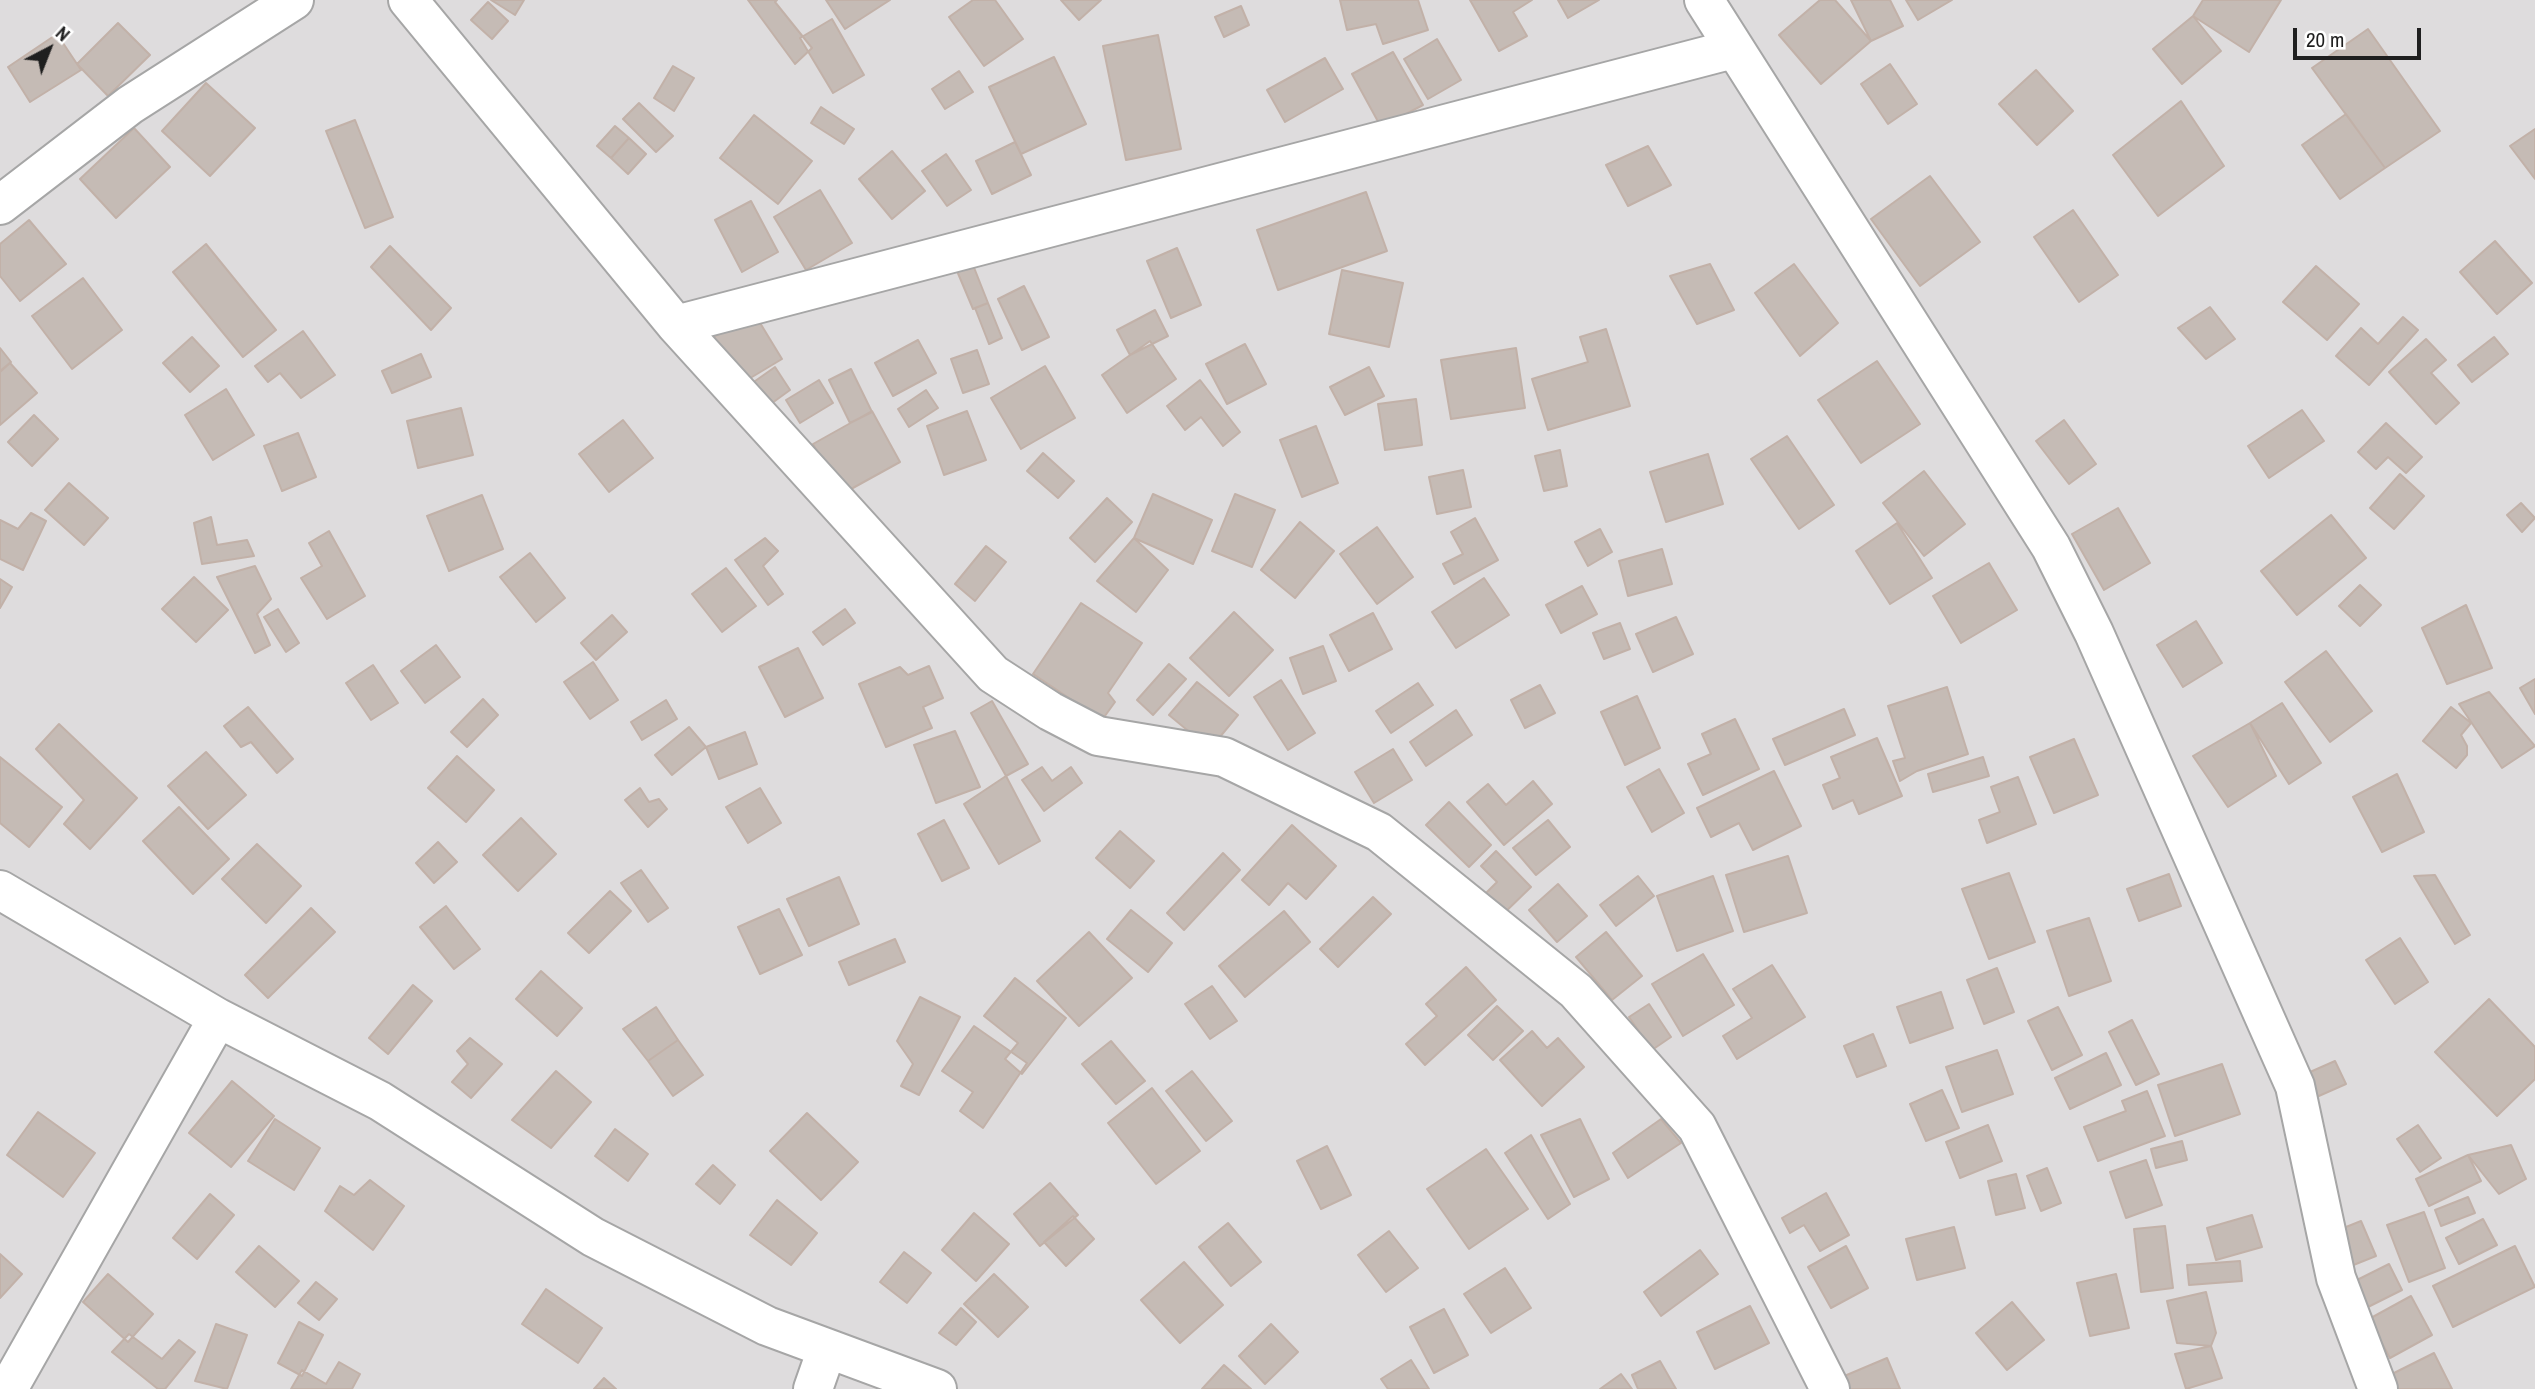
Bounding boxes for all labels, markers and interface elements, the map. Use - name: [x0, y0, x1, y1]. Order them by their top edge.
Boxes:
- north arrow: [14, 14, 84, 84]
- scale bar: [2297, 14, 2425, 58]
- text: N: [50, 20, 76, 47]
- text: 20 m: [2306, 25, 2344, 54]

